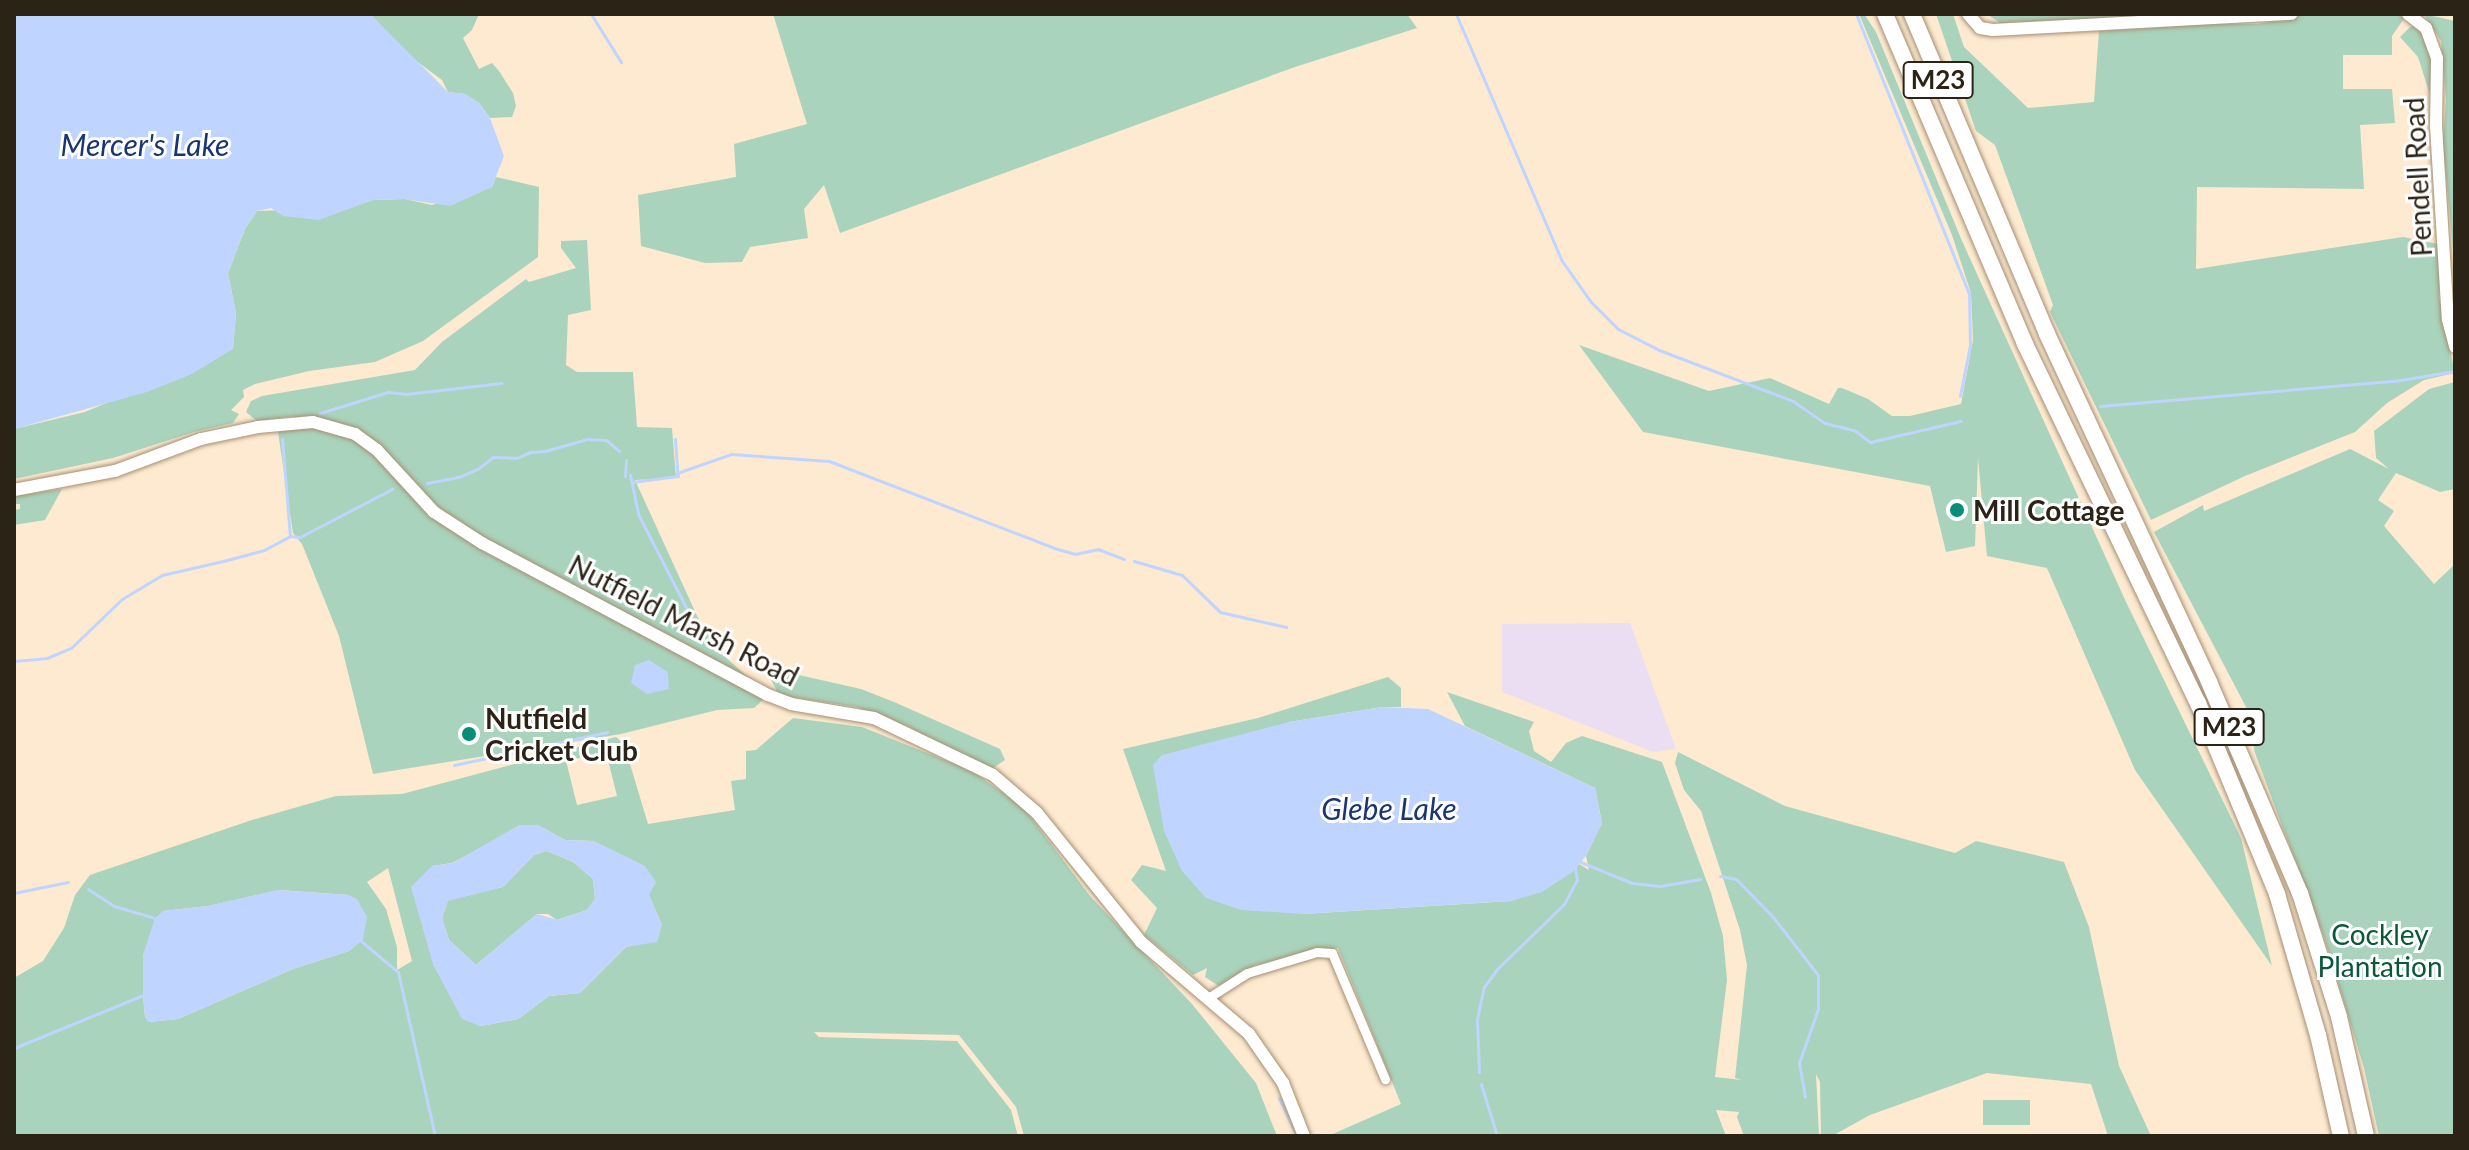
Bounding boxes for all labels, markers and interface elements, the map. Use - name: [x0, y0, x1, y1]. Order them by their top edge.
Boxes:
- road number: M23: [1902, 58, 1974, 102]
- street label: Pendell Road: [2396, 97, 2438, 257]
- water label: Mercer's Lake: [61, 126, 229, 162]
- place label: Mill Cottage: [1973, 493, 2125, 527]
- marker: Mill Cottage: [1948, 501, 1966, 519]
- street label: Nutfield Marsh Road: [563, 547, 805, 693]
- place label: Nutfield Cricket Club: [485, 701, 638, 767]
- road number: M23: [2193, 705, 2265, 749]
- marker: Nutfield Cricket Club: [460, 725, 478, 743]
- water label: Glebe Lake: [1321, 790, 1457, 826]
- park label: Cockley Plantation: [2317, 917, 2443, 983]

